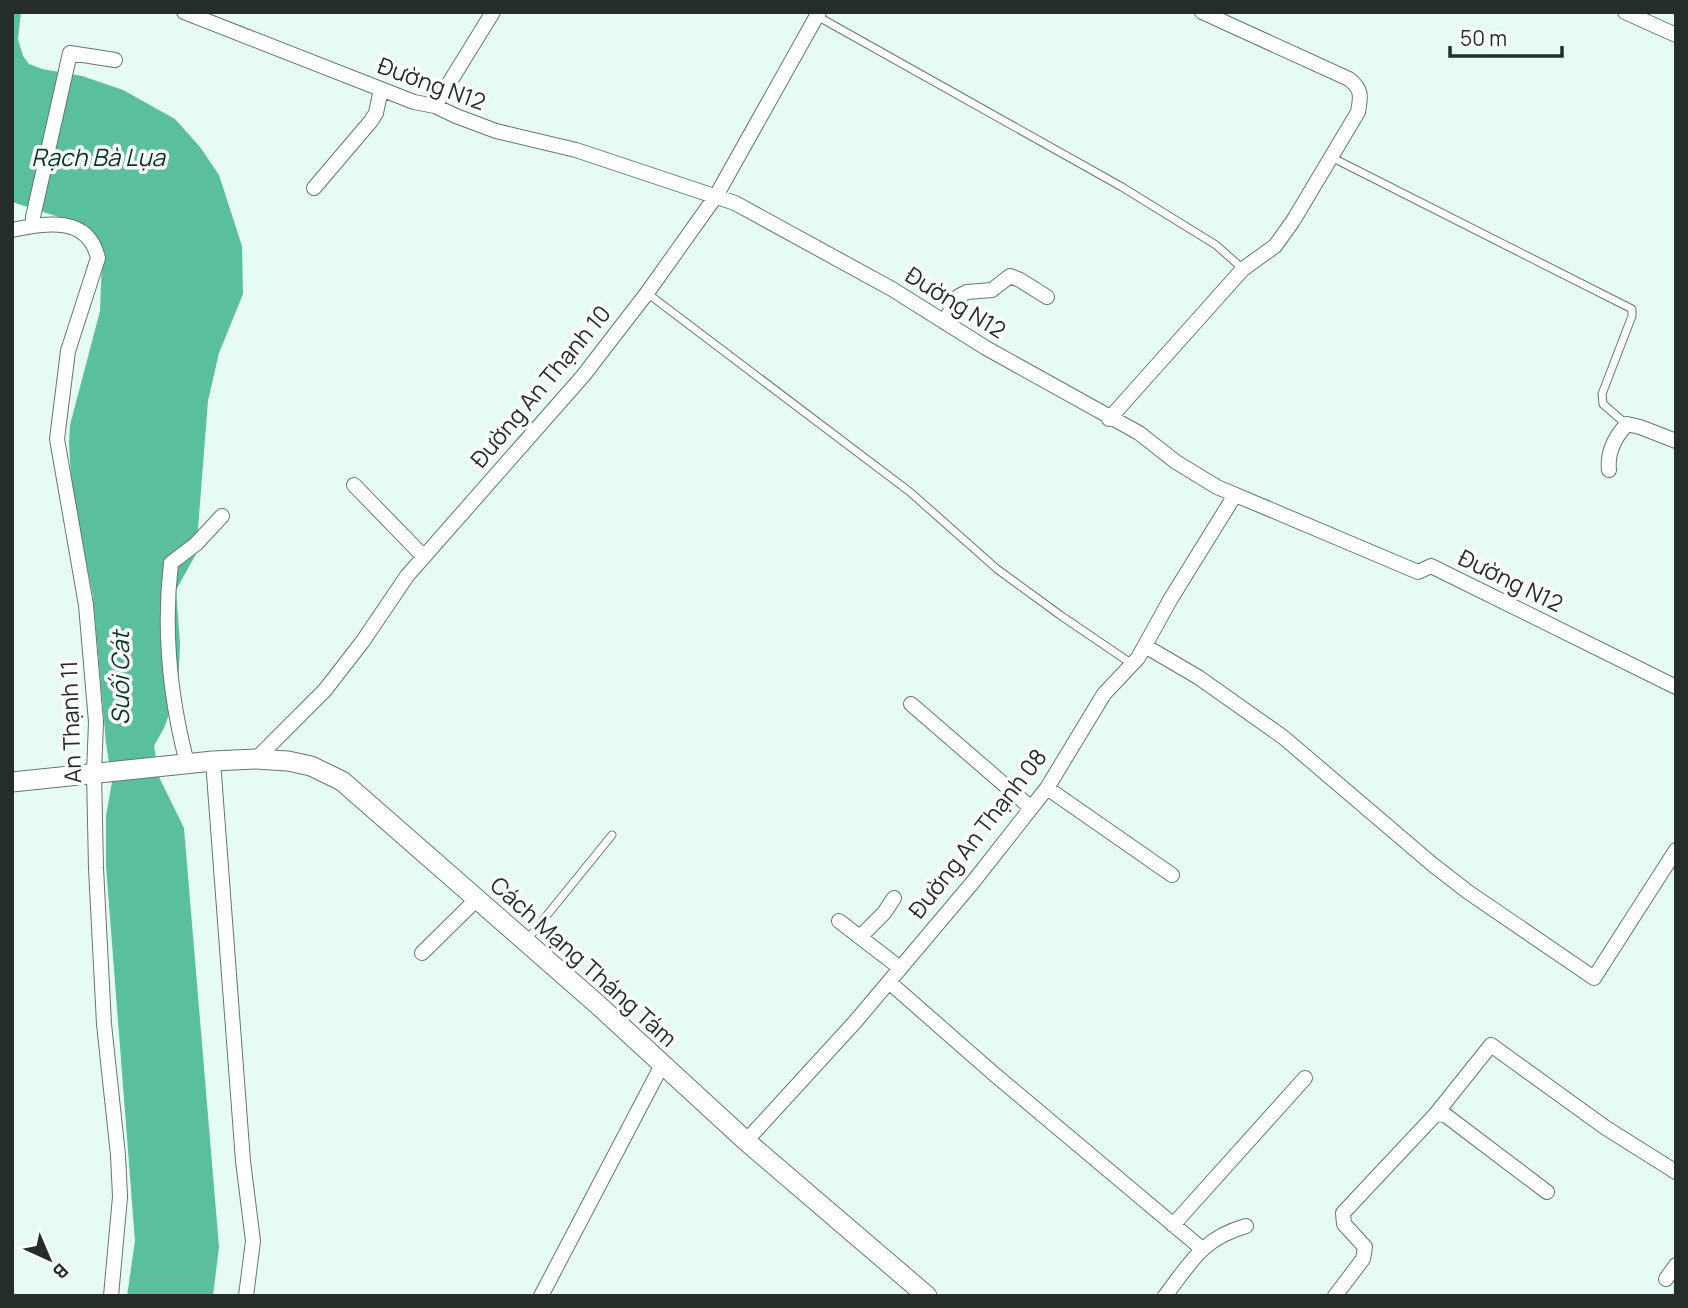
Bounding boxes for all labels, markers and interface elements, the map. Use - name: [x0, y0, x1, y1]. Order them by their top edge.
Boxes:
- scale bar: [1450, 14, 1562, 58]
- text: 50 m: [1460, 24, 1507, 52]
- street label: Đường N12: [374, 49, 490, 117]
- water label: Rạch Bà Lụa: [31, 140, 166, 173]
- street label: Đường N12: [900, 259, 1012, 345]
- street label: Đường An Thạnh 10: [463, 298, 617, 474]
- street label: Đường N12: [1453, 541, 1569, 619]
- water label: Suối Cát: [103, 629, 136, 725]
- street label: An Thạnh 11: [52, 660, 88, 784]
- street label: Đường An Thạnh 08: [901, 742, 1053, 924]
- street label: Cách Mạng Tháng Tám: [484, 869, 684, 1053]
- north arrow: [14, 1224, 84, 1294]
- text: B: [47, 1258, 74, 1285]

